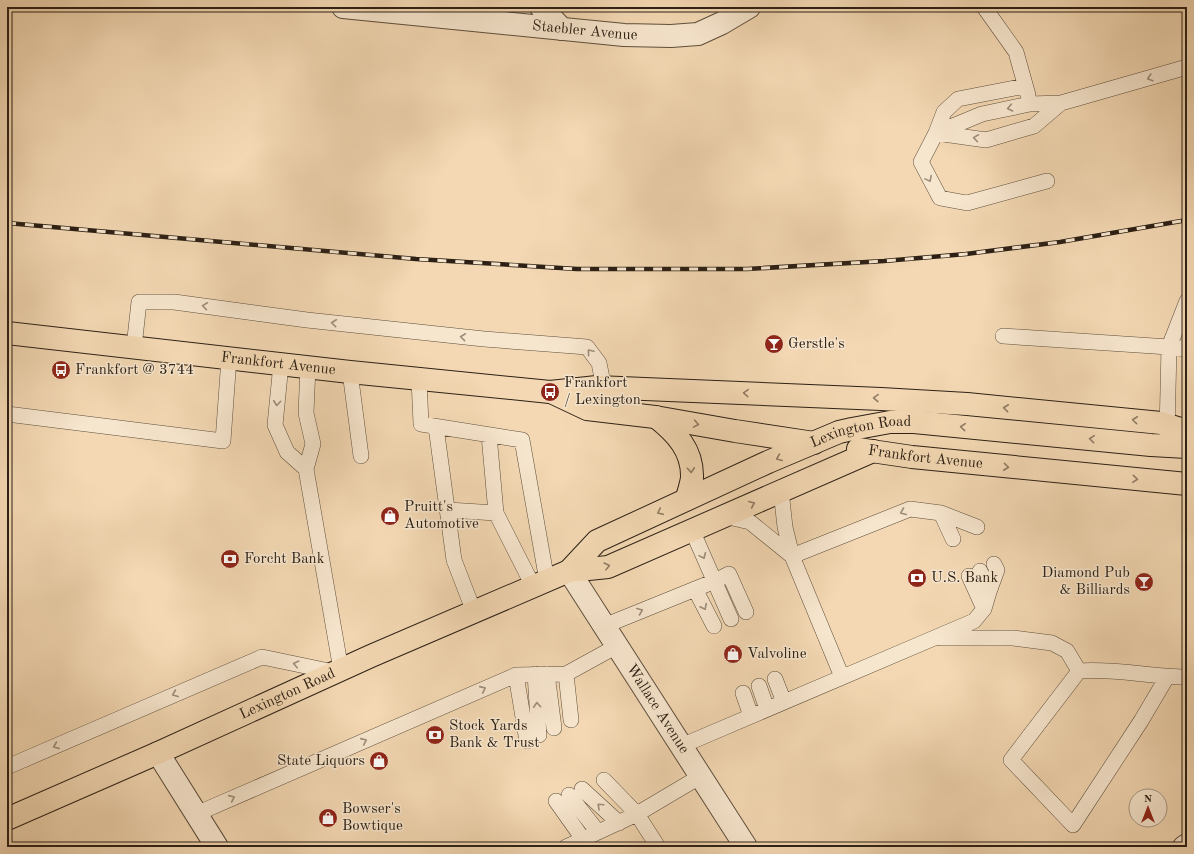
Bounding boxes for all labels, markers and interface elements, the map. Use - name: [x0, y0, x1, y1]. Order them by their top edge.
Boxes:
- street label: Staebler Avenue: [532, 18, 638, 43]
- one-way arrow: [1146, 73, 1153, 82]
- one-way arrow: [1006, 104, 1013, 112]
- one-way arrow: [973, 134, 979, 143]
- one-way arrow: [925, 175, 932, 182]
- one-way arrow: [202, 302, 208, 311]
- one-way arrow: [331, 319, 337, 328]
- one-way arrow: [460, 333, 466, 342]
- bar icon: Gerstle's: [763, 333, 785, 355]
- place label: Gerstle's: [788, 337, 845, 352]
- one-way arrow: [588, 349, 595, 357]
- street label: Frankfort Avenue: [220, 350, 337, 378]
- bus stop icon: Frankfort @ 3744: [50, 359, 72, 381]
- place label: Frankfort @ 3744: [75, 363, 194, 378]
- place label: Frankfort / Lexington: [564, 376, 641, 408]
- bus stop icon: Frankfort / Lexington: [539, 381, 561, 403]
- one-way arrow: [743, 389, 749, 398]
- one-way arrow: [873, 394, 879, 403]
- one-way arrow: [272, 400, 281, 406]
- one-way arrow: [1003, 403, 1009, 412]
- street label: Lexington Road: [808, 415, 911, 451]
- one-way arrow: [1132, 416, 1138, 425]
- one-way arrow: [693, 419, 699, 428]
- one-way arrow: [960, 423, 966, 432]
- one-way arrow: [1089, 435, 1095, 444]
- street label: Frankfort Avenue: [867, 443, 984, 471]
- one-way arrow: [775, 453, 783, 461]
- one-way arrow: [1003, 462, 1009, 471]
- one-way arrow: [687, 467, 696, 473]
- one-way arrow: [1132, 474, 1138, 483]
- place label: Pruitt's Automotive: [404, 500, 479, 532]
- one-way arrow: [748, 500, 755, 508]
- shop icon: Pruitt's Automotive: [379, 505, 401, 527]
- one-way arrow: [657, 507, 665, 515]
- one-way arrow: [900, 507, 907, 515]
- bank icon: Forcht Bank: [219, 548, 241, 570]
- one-way arrow: [698, 551, 706, 559]
- place label: Forcht Bank: [244, 552, 325, 567]
- one-way arrow: [604, 563, 610, 571]
- place label: Diamond Pub & Billiards: [1041, 566, 1130, 598]
- bank icon: U.S. Bank: [906, 567, 928, 589]
- place label: U.S. Bank: [931, 571, 998, 586]
- bar icon: Diamond Pub & Billiards: [1133, 571, 1155, 593]
- one-way arrow: [699, 603, 707, 611]
- one-way arrow: [636, 607, 643, 615]
- shop icon: Valvoline: [722, 643, 744, 665]
- place label: Valvoline: [747, 647, 807, 662]
- one-way arrow: [293, 661, 299, 669]
- street label: Wallace Avenue: [623, 662, 692, 757]
- street label: Lexington Road: [237, 666, 338, 722]
- one-way arrow: [479, 686, 487, 694]
- one-way arrow: [172, 690, 179, 698]
- one-way arrow: [532, 702, 541, 708]
- place label: Stock Yards Bank & Trust: [449, 719, 539, 751]
- bank icon: Stock Yards Bank & Trust: [424, 724, 446, 746]
- one-way arrow: [360, 738, 367, 746]
- one-way arrow: [52, 742, 59, 750]
- shop icon: State Liquors: [368, 750, 390, 772]
- place label: State Liquors: [277, 754, 365, 769]
- north arrow: [1128, 788, 1168, 828]
- text: N: [1144, 794, 1153, 805]
- one-way arrow: [228, 795, 235, 803]
- place label: Bowser's Bowtique: [342, 802, 403, 834]
- one-way arrow: [598, 804, 605, 811]
- shop icon: Bowser's Bowtique: [317, 807, 339, 829]

